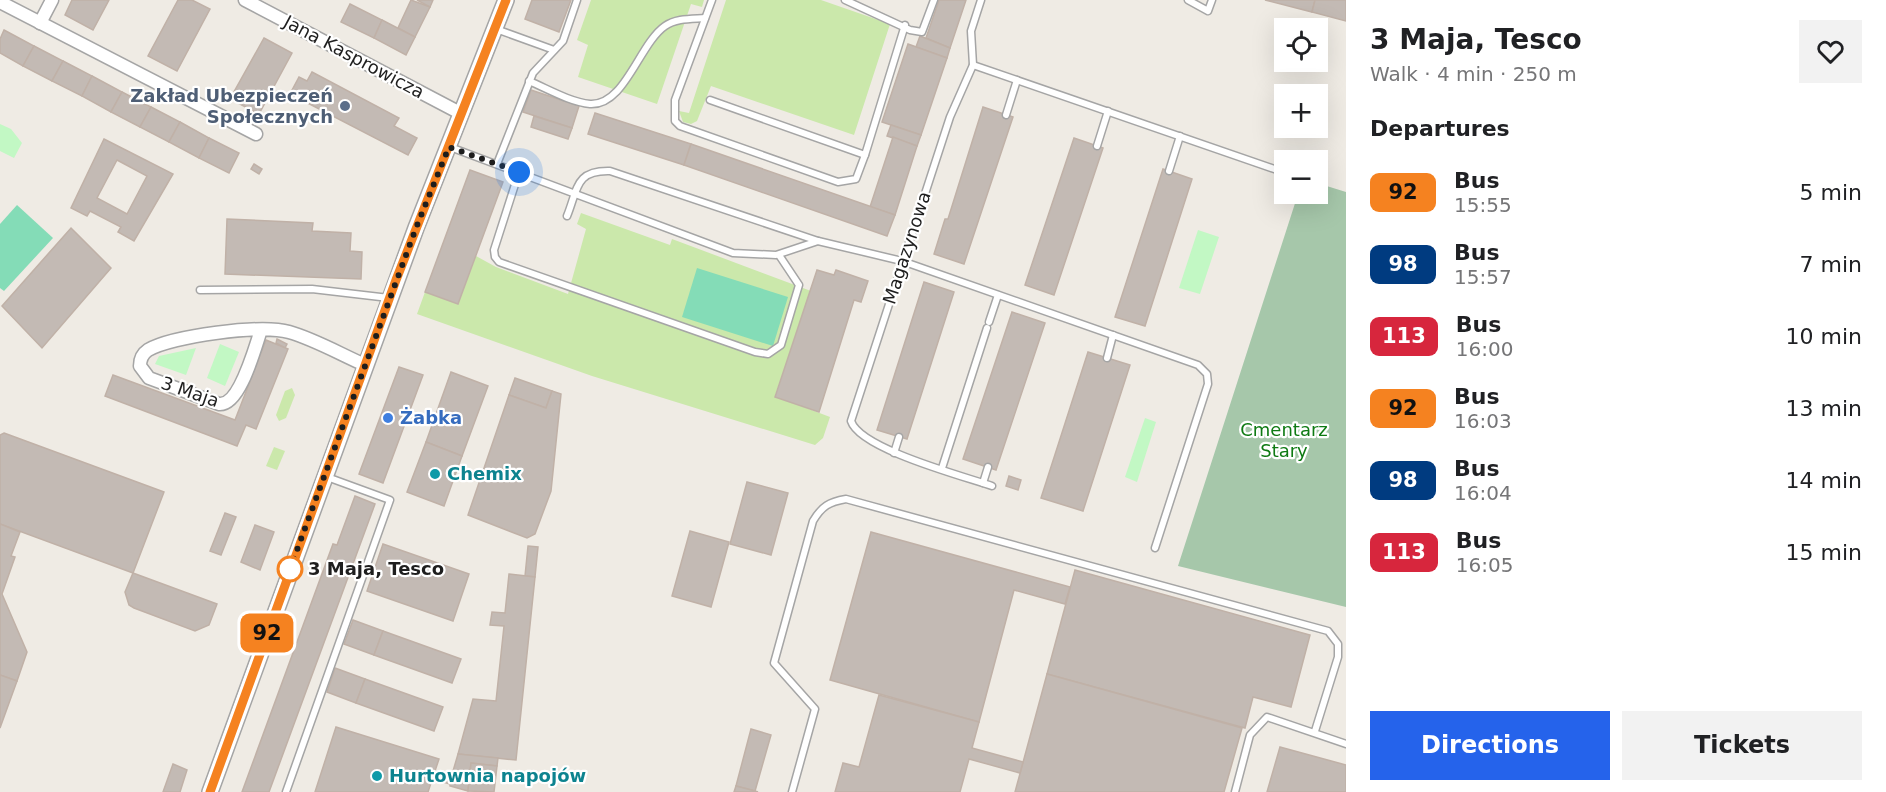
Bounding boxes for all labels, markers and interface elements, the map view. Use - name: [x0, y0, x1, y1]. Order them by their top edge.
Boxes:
- street label: Jana Kasprowicza: [280, 10, 428, 102]
- map controls: [1274, 18, 1328, 204]
- button: locate: [1274, 18, 1328, 72]
- button: heart: [1799, 20, 1862, 83]
- text: 3 Maja, Tesco: [1370, 23, 1582, 56]
- text: Walk · 4 min · 250 m: [1370, 62, 1577, 86]
- button: +: [1274, 84, 1328, 138]
- place label: Zakład Ubezpieczeń Społecznych: [130, 85, 333, 127]
- marker: Zakład Ubezpieczeń Społecznych: [338, 99, 352, 113]
- text: Departures: [1370, 116, 1510, 141]
- button: −: [1274, 150, 1328, 204]
- your location: [504, 157, 534, 187]
- text: Bus: [1454, 168, 1500, 193]
- text: 92: [1388, 180, 1418, 204]
- text: 5 min: [1800, 180, 1862, 205]
- street label: Magazynowa: [878, 189, 935, 307]
- text: 15:55: [1454, 193, 1512, 217]
- text: Bus: [1454, 240, 1500, 265]
- text: 98: [1388, 252, 1418, 276]
- text: 7 min: [1800, 252, 1862, 277]
- text: 15:57: [1454, 265, 1512, 289]
- text: Bus: [1456, 312, 1501, 337]
- text: 113: [1382, 324, 1426, 348]
- text: 10 min: [1786, 324, 1862, 349]
- text: 16:00: [1456, 337, 1513, 361]
- street label: 3 Maja: [158, 372, 222, 411]
- text: Bus: [1454, 384, 1500, 409]
- text: 92: [1388, 396, 1418, 420]
- text: 13 min: [1786, 396, 1862, 421]
- place label: Żabka: [400, 407, 462, 428]
- text: 16:03: [1454, 409, 1512, 433]
- marker: Żabka: [381, 411, 395, 425]
- park label: Cmentarz Stary: [1240, 419, 1328, 461]
- text: Bus: [1454, 456, 1500, 481]
- place label: Chemix: [447, 463, 522, 484]
- marker: Chemix: [428, 467, 442, 481]
- text: 98: [1388, 468, 1418, 492]
- text: 14 min: [1786, 468, 1862, 493]
- text: 16:04: [1454, 481, 1512, 505]
- text: Bus: [1456, 528, 1501, 553]
- text: 113: [1382, 540, 1426, 564]
- text: 15 min: [1786, 540, 1862, 565]
- text: 16:05: [1456, 553, 1513, 577]
- marker: 3 Maja, Tesco: [277, 556, 303, 582]
- place label: 3 Maja, Tesco: [308, 558, 444, 579]
- line badge: 92: [240, 614, 294, 652]
- text: 92: [252, 621, 282, 645]
- button: Directions: [1370, 711, 1610, 780]
- button: Tickets: [1622, 711, 1862, 780]
- place label: Hurtownia napojów: [389, 765, 586, 786]
- marker: Hurtownia napojów: [370, 769, 384, 783]

